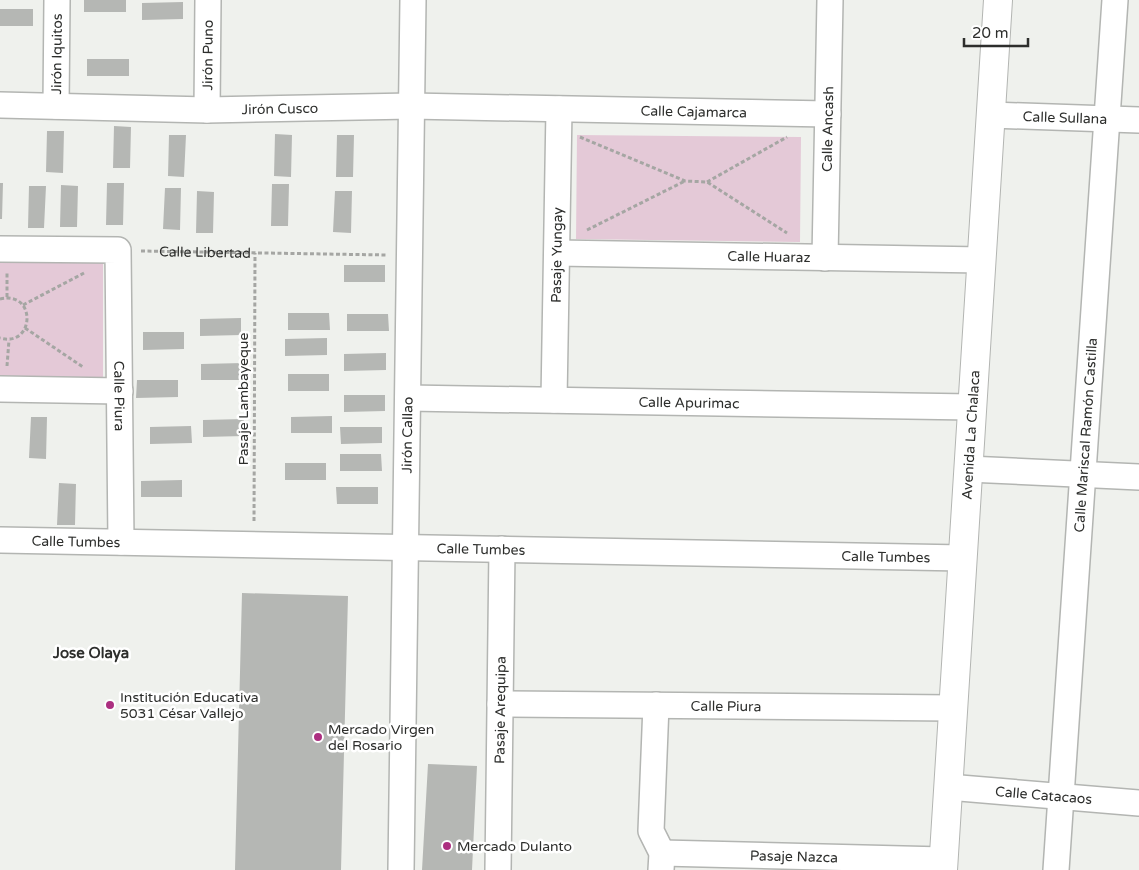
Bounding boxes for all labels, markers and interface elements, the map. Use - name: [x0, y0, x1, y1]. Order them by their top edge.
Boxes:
- street label: Jirón Iquitos: [48, 13, 66, 95]
- scale bar: [964, 15, 1028, 47]
- street label: Jirón Puno: [199, 20, 217, 90]
- text: 20 m: [972, 24, 1009, 42]
- street label: Calle Ancash: [819, 86, 837, 172]
- street label: Jirón Cusco: [241, 100, 318, 118]
- street label: Calle Cajamarca: [640, 102, 747, 121]
- street label: Calle Sullana: [1022, 108, 1107, 128]
- street label: Pasaje Yungay: [548, 206, 566, 303]
- street label: Calle Libertad: [159, 243, 251, 262]
- street label: Calle Huaraz: [727, 248, 811, 266]
- street label: Pasaje Lambayeque: [235, 333, 252, 465]
- street label: Calle Mariscal Ramón Castilla: [1071, 337, 1101, 533]
- street label: Calle Piura: [110, 361, 128, 431]
- street label: Avenida La Chalaca: [958, 369, 984, 500]
- street label: Calle Apurimac: [638, 394, 740, 412]
- street label: Jirón Callao: [398, 396, 417, 474]
- street label: Calle Tumbes: [31, 533, 121, 551]
- street label: Calle Tumbes: [436, 540, 526, 559]
- street label: Calle Tumbes: [841, 548, 931, 566]
- district label: Jose Olaya: [52, 644, 129, 663]
- street label: Pasaje Arequipa: [491, 656, 510, 764]
- place label: Institución Educativa 5031 César Vallejo: [120, 689, 259, 722]
- street label: Calle Piura: [691, 698, 761, 715]
- marker: Institución Educativa 5031 César Vallejo: [104, 699, 116, 711]
- place label: Mercado Virgen del Rosario: [328, 721, 434, 754]
- marker: Mercado Virgen del Rosario: [312, 731, 324, 743]
- street label: Calle Catacaos: [994, 783, 1093, 808]
- place label: Mercado Dulanto: [457, 838, 572, 855]
- marker: Mercado Dulanto: [441, 840, 453, 852]
- street label: Pasaje Nazca: [750, 847, 838, 866]

